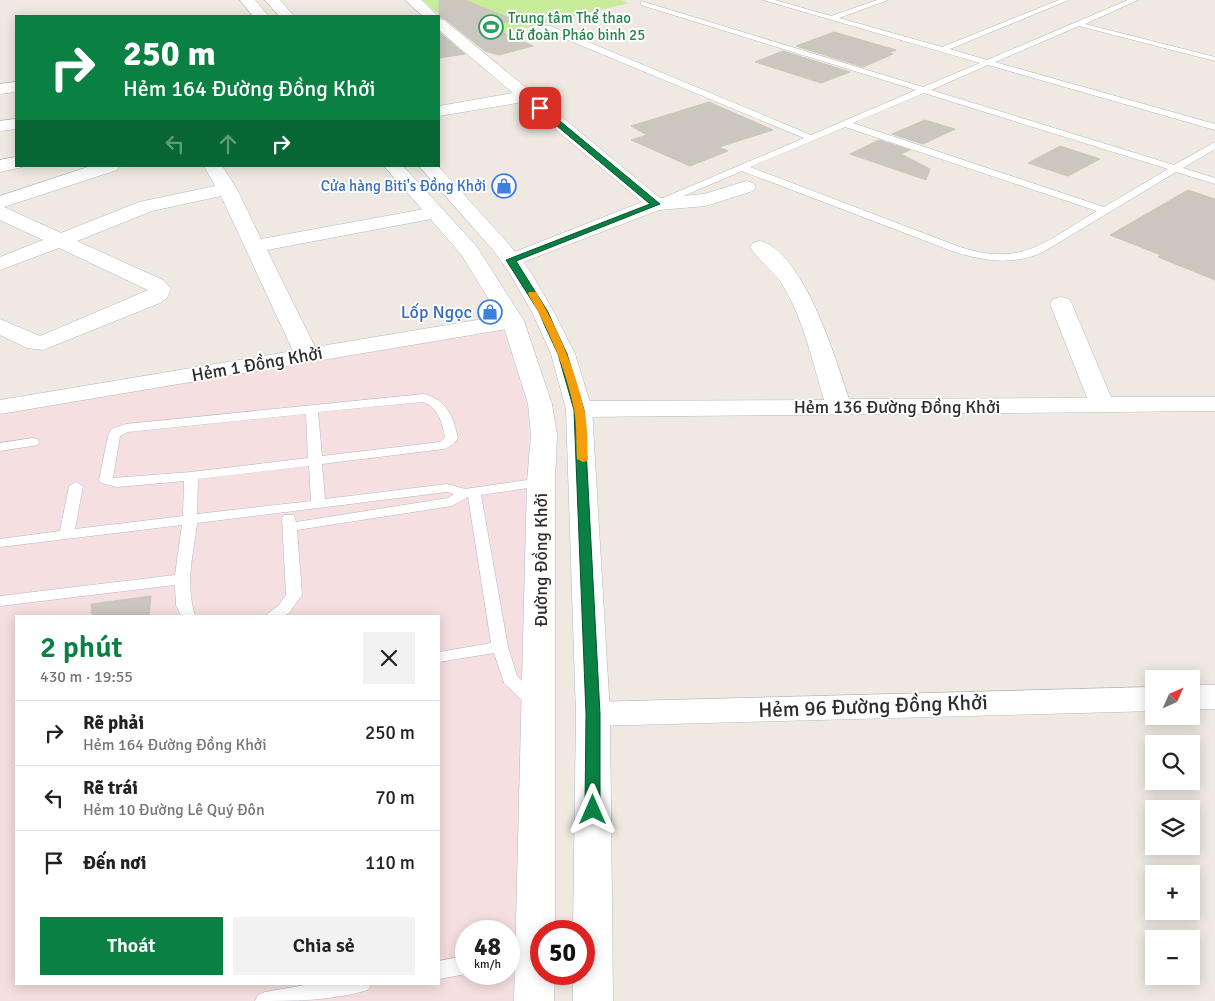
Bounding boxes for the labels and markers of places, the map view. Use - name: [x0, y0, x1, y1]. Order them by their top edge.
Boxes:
- place label: Trung tâm Thể thao Lữ đoàn Pháo binh 25: [508, 9, 645, 44]
- sports icon: Trung tâm Thể thao Lữ đoàn Pháo binh 25: [478, 14, 504, 40]
- pin: [519, 87, 561, 129]
- shop icon: Cửa hàng Biti's Đồng Khởi: [491, 173, 517, 199]
- place label: Cửa hàng Biti's Đồng Khởi: [321, 177, 486, 195]
- shop icon: Lốp Ngọc: [477, 299, 503, 325]
- place label: Lốp Ngọc: [401, 301, 472, 323]

